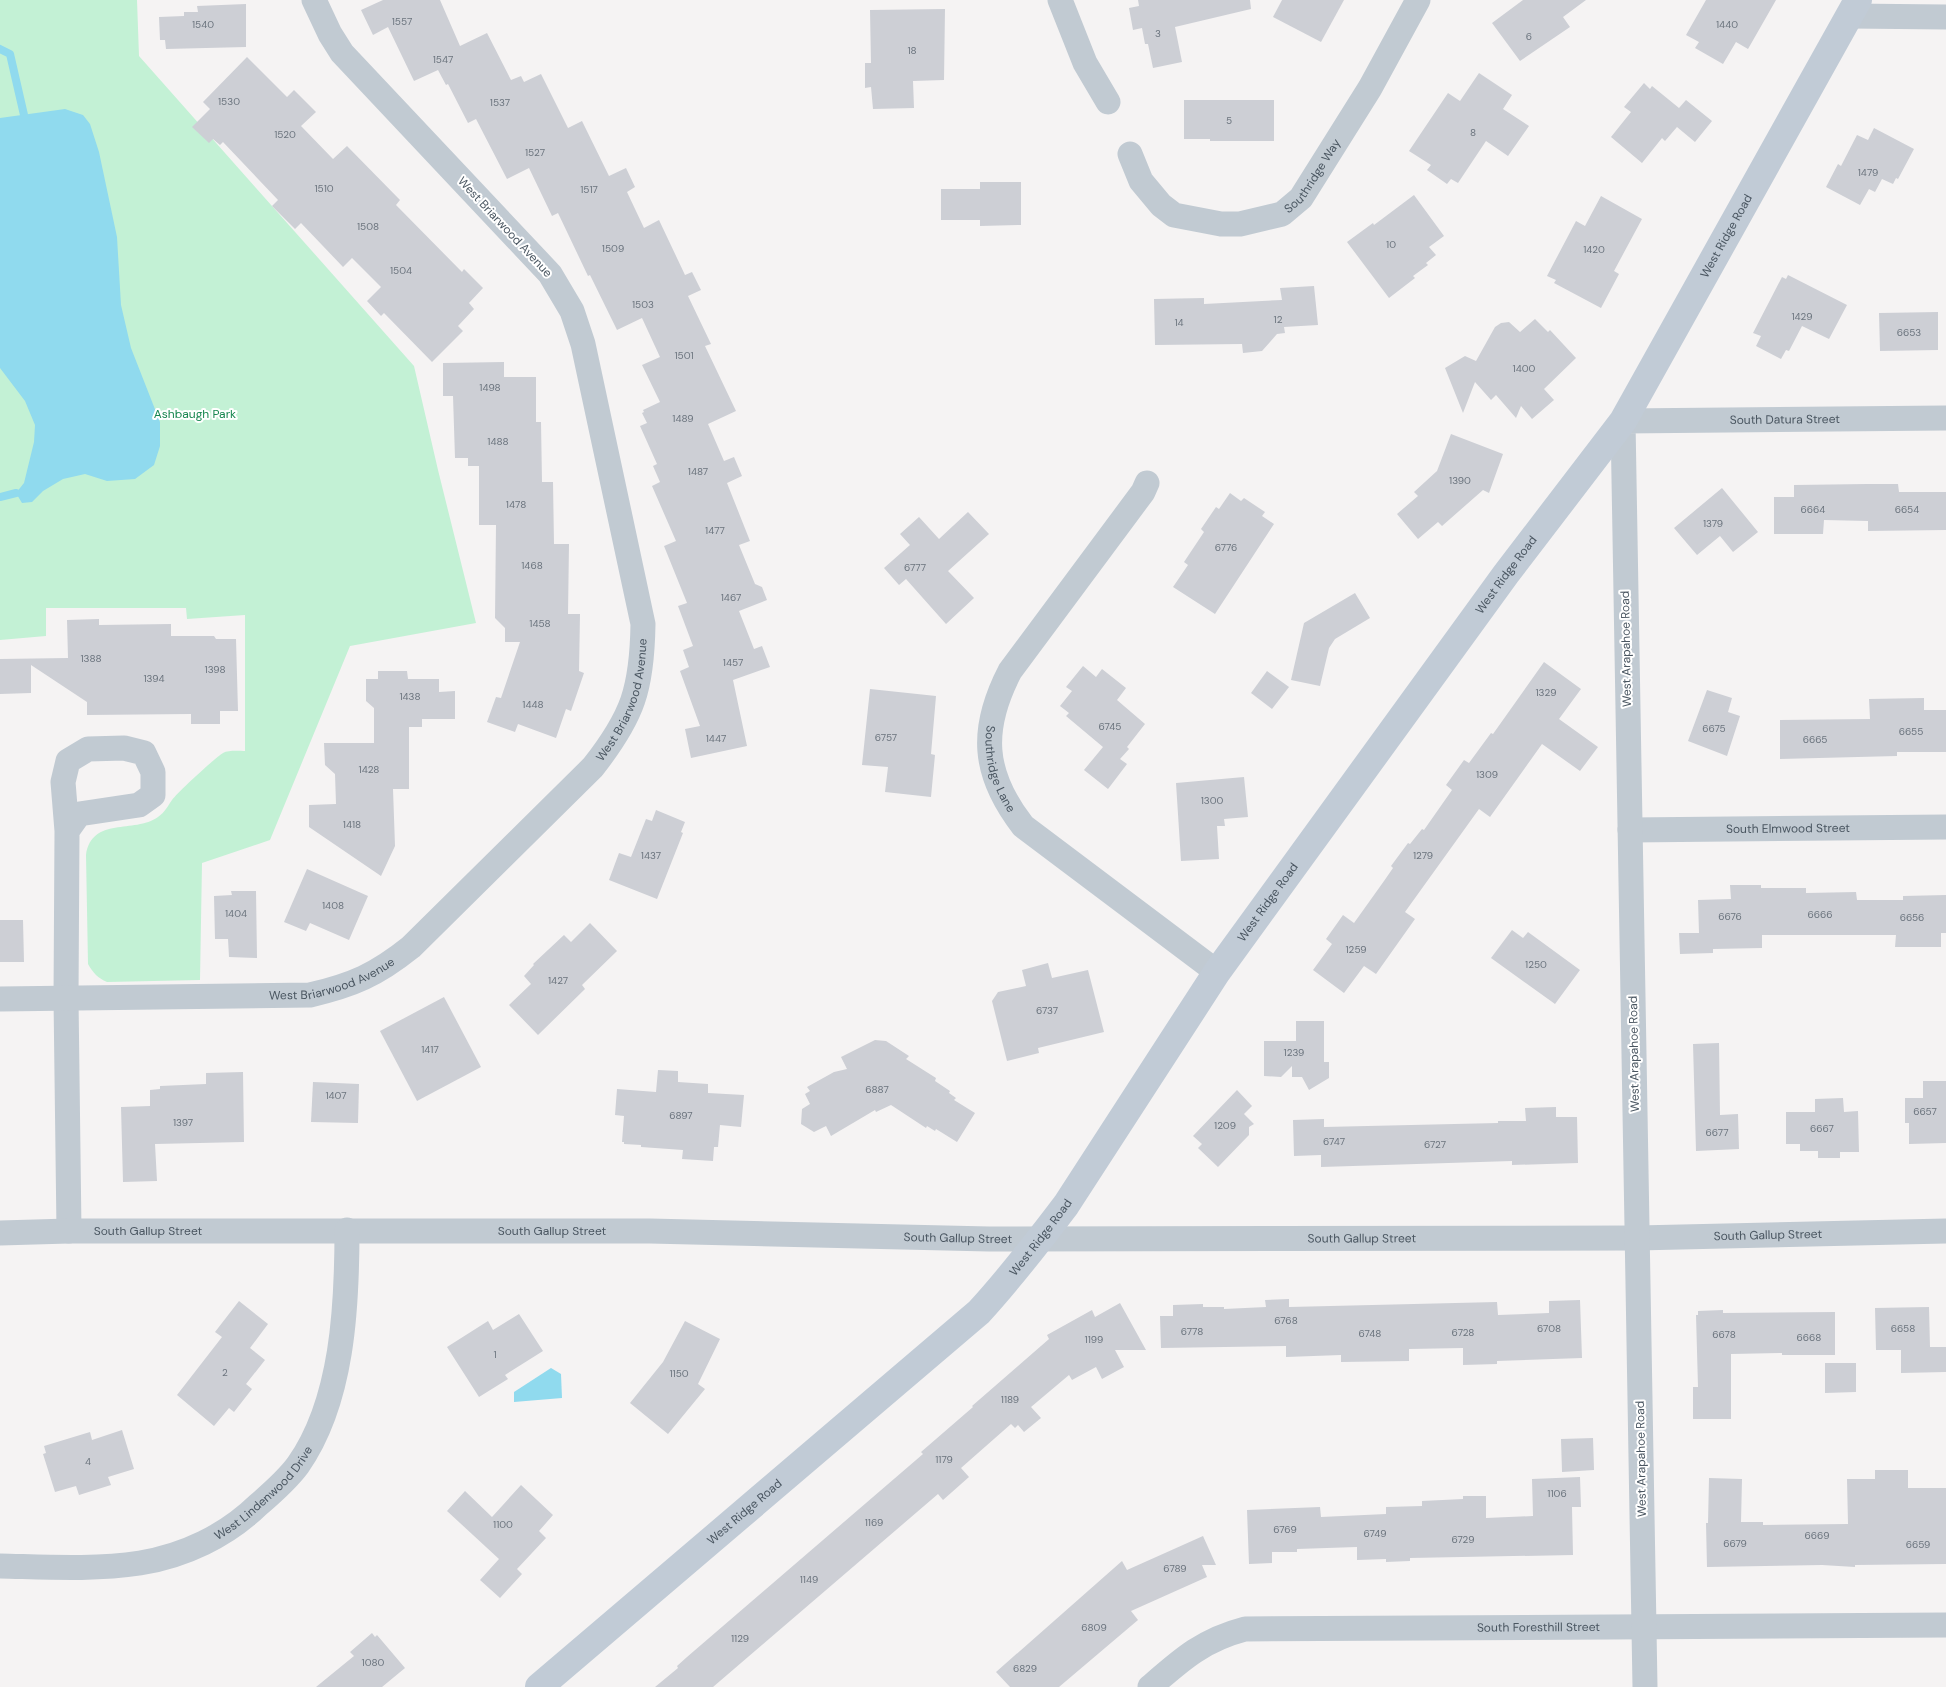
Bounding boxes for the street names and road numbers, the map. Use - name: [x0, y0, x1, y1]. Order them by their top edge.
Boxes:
- street label: Southridge Way: [1281, 136, 1344, 217]
- street label: West Briarwood Avenue: [454, 173, 556, 281]
- street label: West Ridge Road: [1696, 191, 1756, 281]
- street label: South Datura Street: [1730, 411, 1840, 428]
- street label: West Ridge Road: [1472, 532, 1540, 617]
- street label: West Arapahoe Road: [1617, 591, 1635, 707]
- street label: West Briarwood Avenue: [592, 638, 651, 764]
- street label: Southridge Lane: [982, 724, 1019, 816]
- street label: South Elmwood Street: [1726, 820, 1850, 837]
- street label: West Ridge Road: [1234, 860, 1302, 945]
- street label: West Briarwood Avenue: [269, 954, 398, 1004]
- street label: West Arapahoe Road: [1625, 996, 1643, 1112]
- street label: West Ridge Road: [1006, 1196, 1076, 1279]
- street label: South Gallup Street: [94, 1223, 203, 1239]
- street label: South Gallup Street: [498, 1223, 607, 1239]
- street label: South Gallup Street: [1713, 1226, 1823, 1244]
- street label: South Gallup Street: [903, 1229, 1012, 1247]
- street label: South Gallup Street: [1308, 1230, 1416, 1247]
- street label: West Arapahoe Road: [1632, 1401, 1650, 1517]
- street label: West Lindenwood Drive: [211, 1443, 316, 1544]
- street label: West Ridge Road: [704, 1475, 785, 1548]
- street label: South Foresthill Street: [1477, 1619, 1600, 1636]

